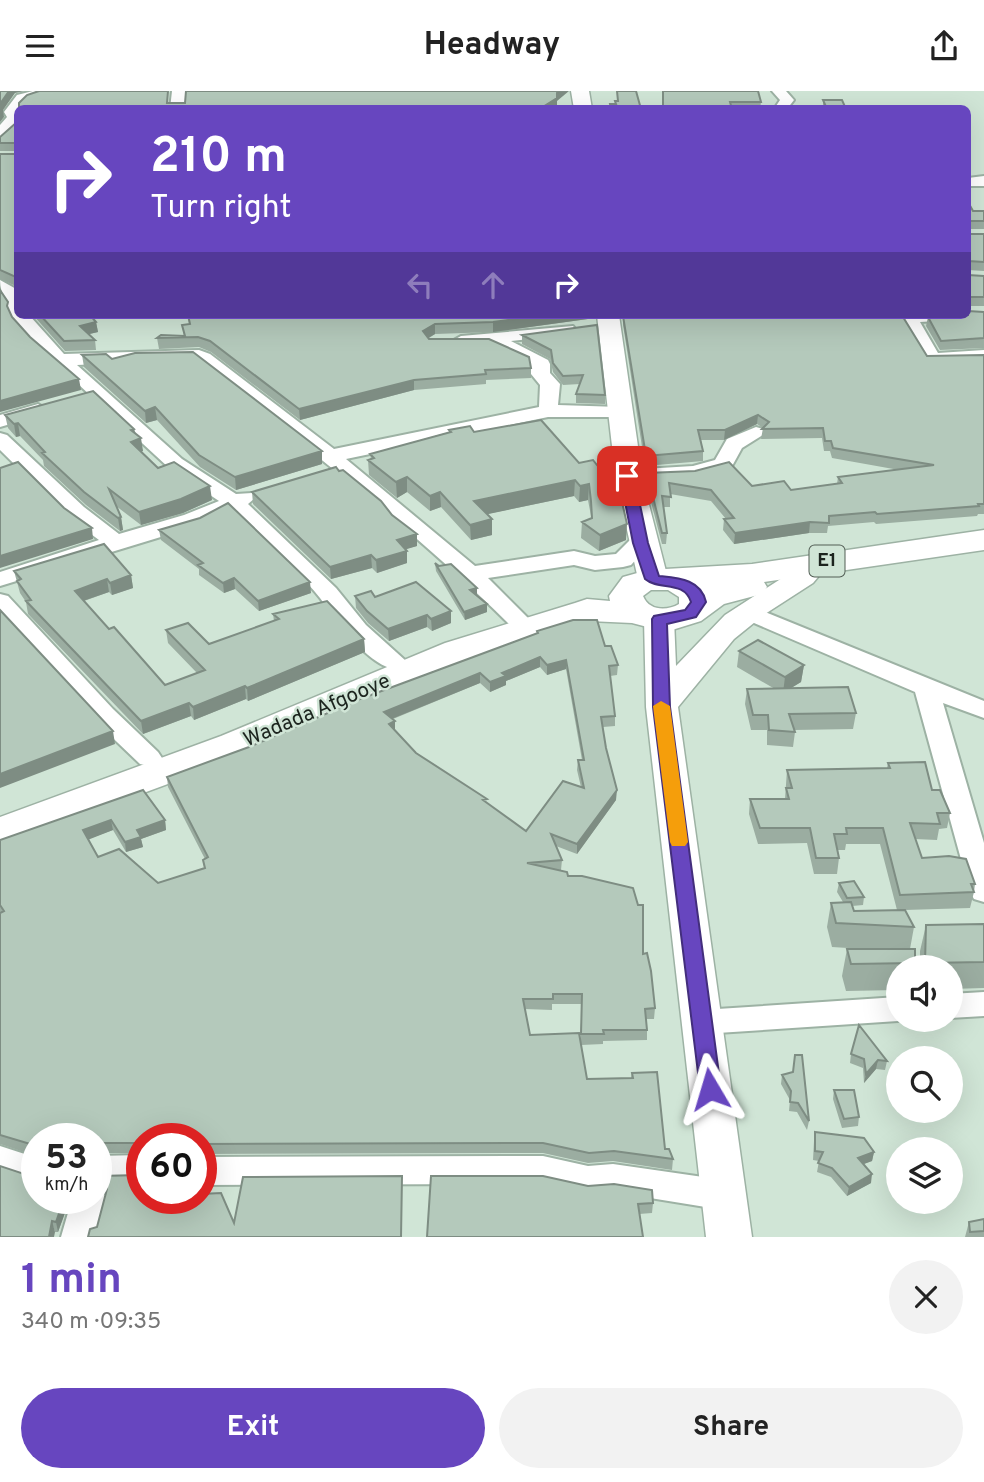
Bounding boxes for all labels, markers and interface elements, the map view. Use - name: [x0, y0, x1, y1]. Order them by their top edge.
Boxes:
- text: Headway: [424, 26, 560, 66]
- icon: menu: [21, 27, 59, 65]
- icon: share: [925, 27, 963, 65]
- text: 210 m: [150, 128, 287, 190]
- icon: right: [35, 133, 126, 224]
- text: Turn right: [150, 189, 292, 229]
- icon: left: [401, 266, 439, 304]
- icon: ahead: [474, 266, 512, 304]
- icon: right: [547, 266, 585, 304]
- pin: [597, 446, 657, 506]
- icon: arrive: [608, 457, 646, 495]
- road number: E1: [810, 545, 844, 576]
- street label: Wadada Afgooye: [240, 668, 394, 754]
- map controls: [886, 955, 963, 1214]
- button: sound: [886, 955, 963, 1032]
- button: search: [886, 1046, 963, 1123]
- position arrow: [673, 1052, 747, 1126]
- speed limit sign: 60: [126, 1123, 217, 1214]
- text: 53: [45, 1137, 88, 1181]
- button: layers: [886, 1137, 963, 1214]
- text: km/h: [45, 1174, 88, 1197]
- text: 1 min: [21, 1255, 122, 1308]
- button: close: [889, 1260, 963, 1334]
- text: 340 m · 09:35: [21, 1308, 161, 1337]
- button: Exit: [21, 1388, 485, 1468]
- button: Share: [499, 1388, 963, 1468]

